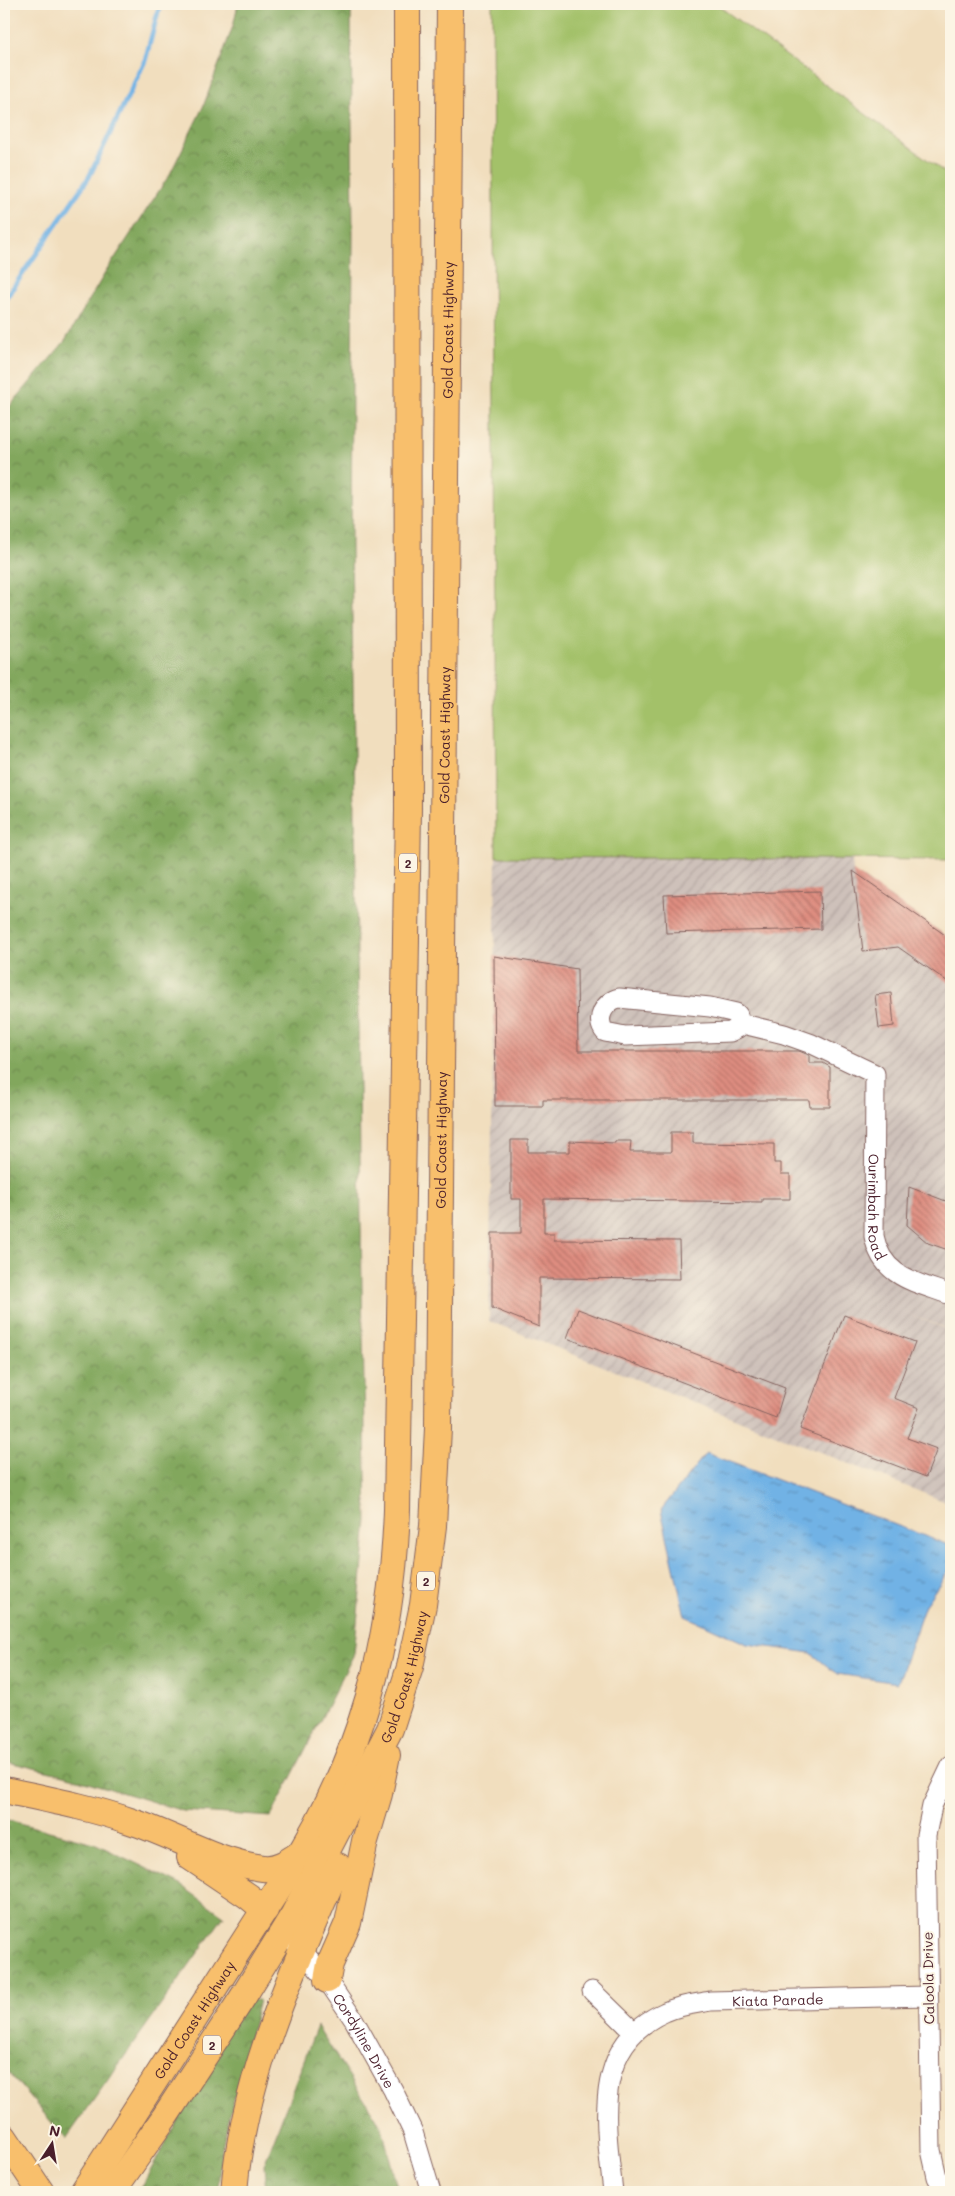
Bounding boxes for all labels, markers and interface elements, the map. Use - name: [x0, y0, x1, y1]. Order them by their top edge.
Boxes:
- street label: Gold Coast Highway: [437, 261, 457, 399]
- street label: Gold Coast Highway: [434, 666, 454, 804]
- road number: 2: [399, 854, 417, 872]
- street label: Gold Coast Highway: [430, 1071, 451, 1209]
- street label: Ourimbah Road: [864, 1154, 891, 1263]
- road number: 2: [417, 1572, 435, 1590]
- street label: Gold Coast Highway: [375, 1609, 431, 1746]
- street label: Caloola Drive: [918, 1932, 938, 2024]
- street label: Gold Coast Highway: [149, 1957, 239, 2082]
- street label: Cordyline Drive: [329, 1989, 400, 2092]
- street label: Kiata Parade: [732, 1989, 824, 2010]
- road number: 2: [203, 2036, 221, 2054]
- north arrow: [28, 2118, 78, 2168]
- text: N: [48, 2120, 62, 2141]

